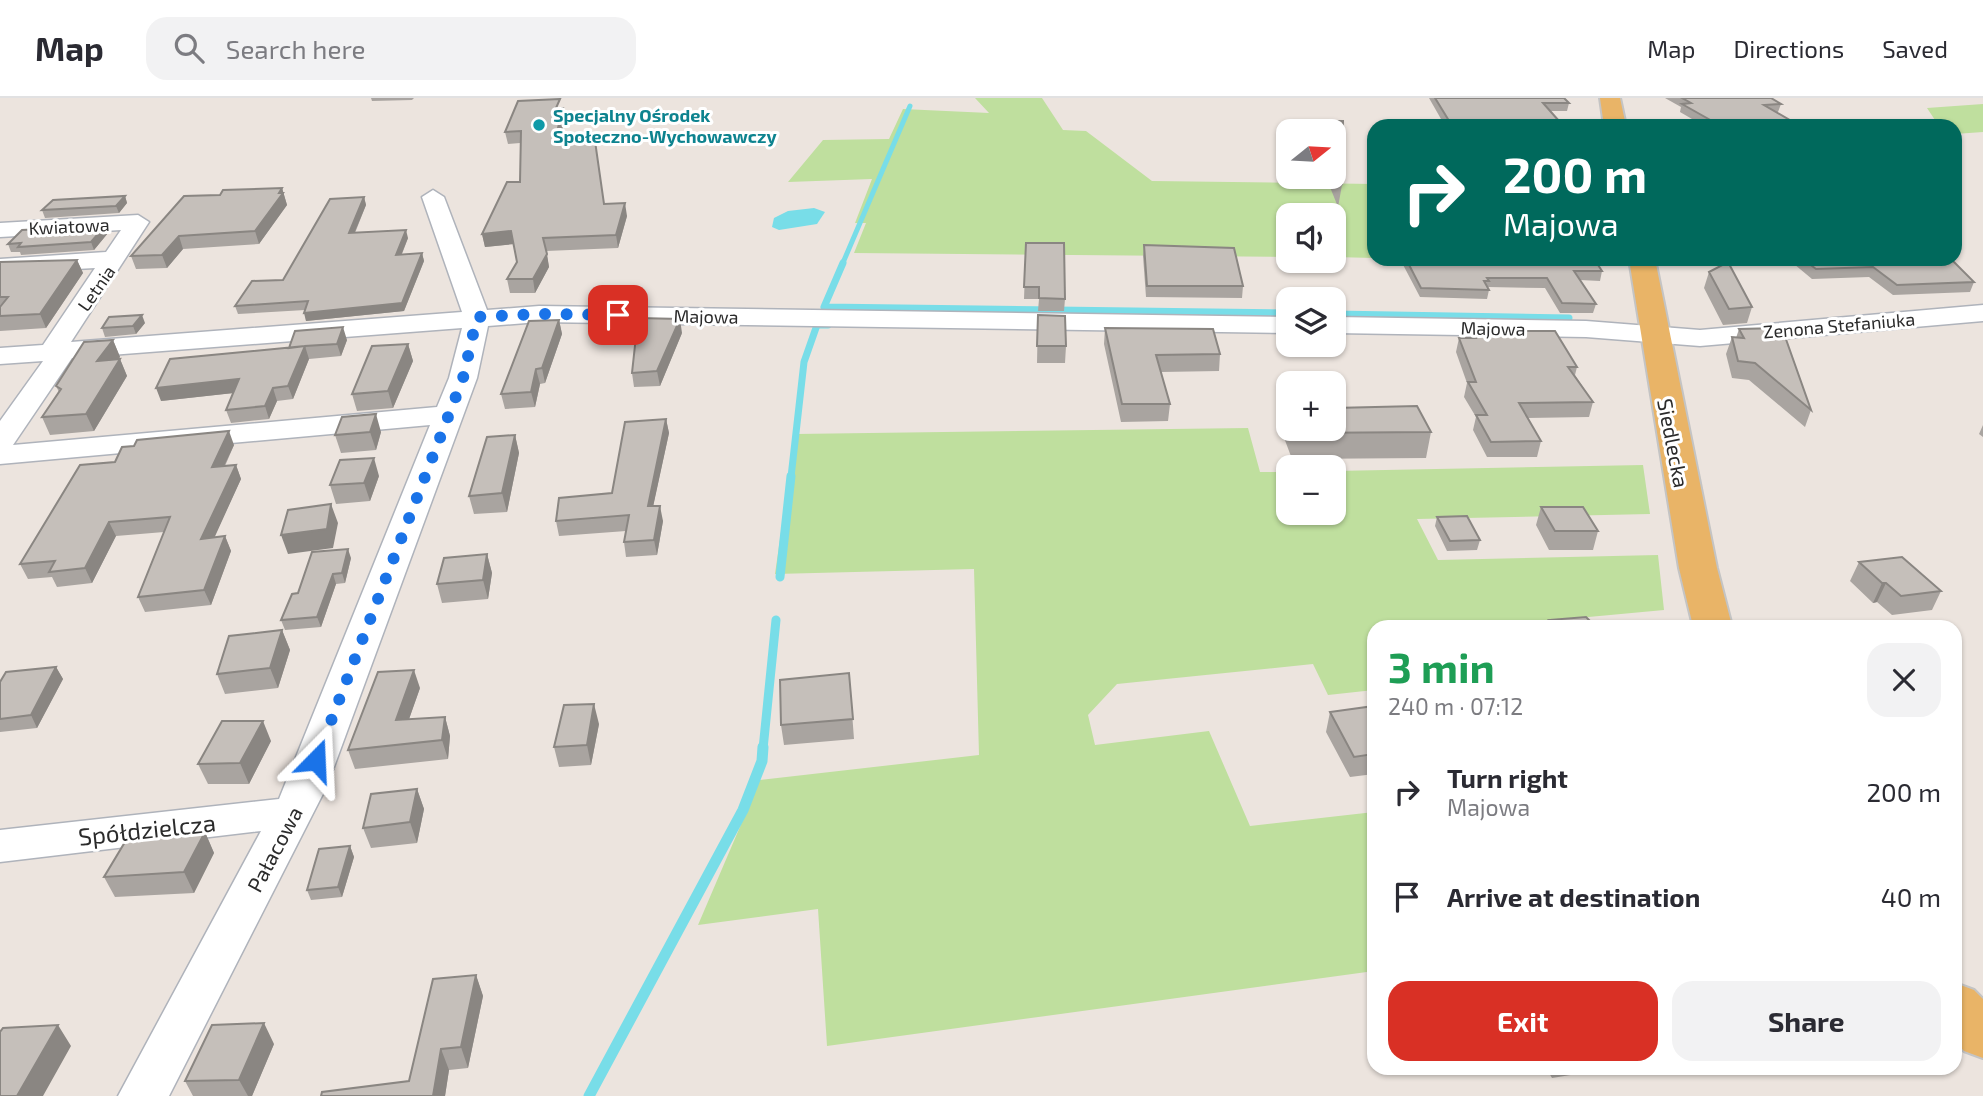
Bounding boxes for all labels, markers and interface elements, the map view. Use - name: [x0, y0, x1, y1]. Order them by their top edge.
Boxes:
- search box: [146, 17, 636, 80]
- text: Map: [35, 28, 104, 68]
- icon: search: [170, 29, 208, 67]
- text: Search here: [226, 33, 365, 64]
- text: Map: [1647, 34, 1695, 63]
- text: Directions: [1733, 34, 1844, 63]
- text: Saved: [1882, 34, 1948, 63]
- place label: Specjalny Ośrodek Społeczno-Wychowawczy: [553, 104, 777, 147]
- marker: Specjalny Ośrodek Społeczno-Wychowawczy: [531, 117, 547, 133]
- north arrow: [1276, 119, 1346, 189]
- map controls: [1276, 119, 1346, 525]
- text: 200 m: [1503, 144, 1647, 203]
- icon: right: [1388, 147, 1479, 238]
- button: sound: [1276, 203, 1346, 273]
- text: Majowa: [1503, 204, 1619, 242]
- street label: Kwiatowa: [28, 213, 110, 239]
- street label: Letnia: [72, 261, 120, 315]
- pin: [588, 285, 648, 345]
- button: layers: [1276, 287, 1346, 357]
- icon: arrive: [599, 296, 637, 334]
- street label: Majowa: [673, 304, 739, 328]
- street label: Zenona Stefaniuka: [1762, 307, 1916, 343]
- street label: Majowa: [1460, 316, 1526, 340]
- button: +: [1276, 371, 1346, 441]
- street label: Siedlecka: [1653, 396, 1695, 490]
- button: −: [1276, 455, 1346, 525]
- text: 3 min: [1388, 641, 1495, 691]
- button: close: [1867, 643, 1941, 717]
- text: 240 m · 07:12: [1388, 692, 1523, 720]
- position arrow: [279, 723, 353, 797]
- text: Turn right: [1447, 762, 1568, 793]
- icon: right: [1388, 773, 1426, 811]
- text: 200 m: [1866, 776, 1941, 807]
- text: Majowa: [1447, 793, 1530, 821]
- street label: Pałacowa: [241, 802, 307, 896]
- street label: Spółdzielcza: [77, 807, 217, 851]
- icon: arrive: [1388, 878, 1426, 916]
- text: Arrive at destination: [1447, 881, 1700, 912]
- text: 40 m: [1881, 881, 1941, 912]
- button: Exit: [1388, 981, 1658, 1061]
- button: Share: [1672, 981, 1941, 1061]

